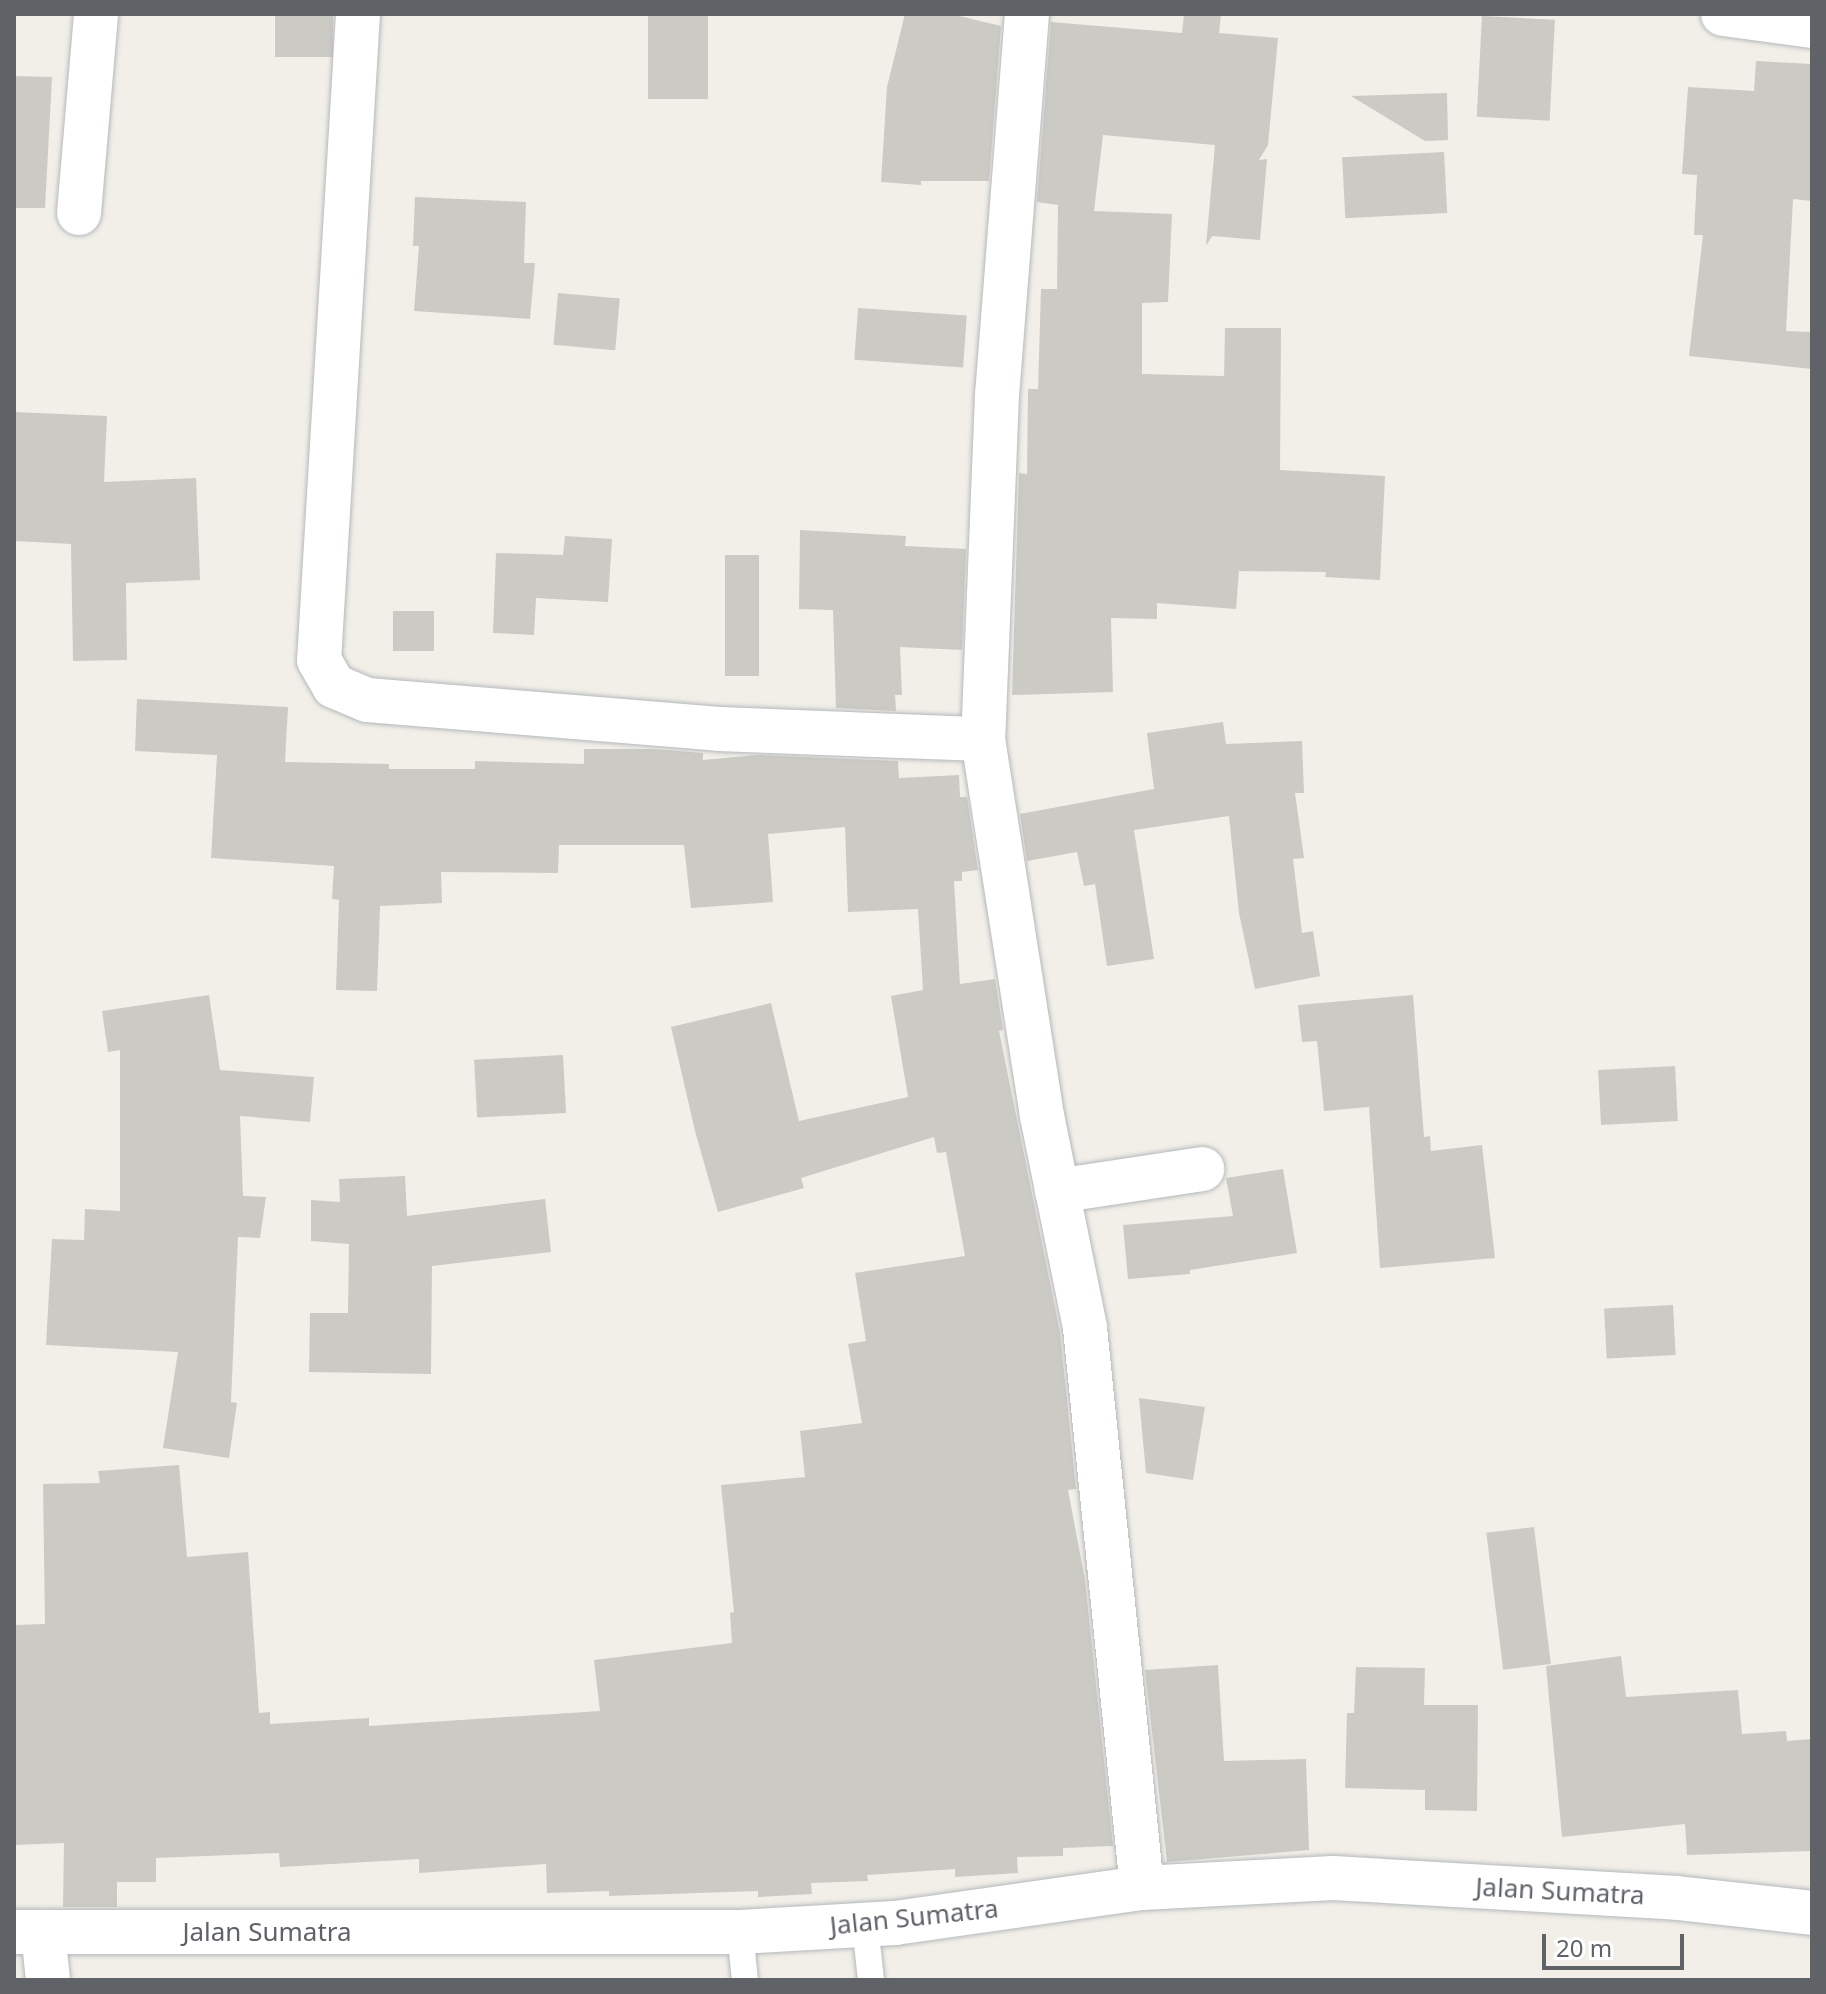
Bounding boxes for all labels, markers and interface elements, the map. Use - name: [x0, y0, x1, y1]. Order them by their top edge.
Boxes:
- street label: Jalan Sumatra: [1475, 1871, 1645, 1911]
- street label: Jalan Sumatra: [828, 1893, 1000, 1941]
- street label: Jalan Sumatra: [182, 1916, 352, 1948]
- scale bar: [1546, 1918, 1688, 1968]
- text: 20 m: [1556, 1931, 1612, 1964]

